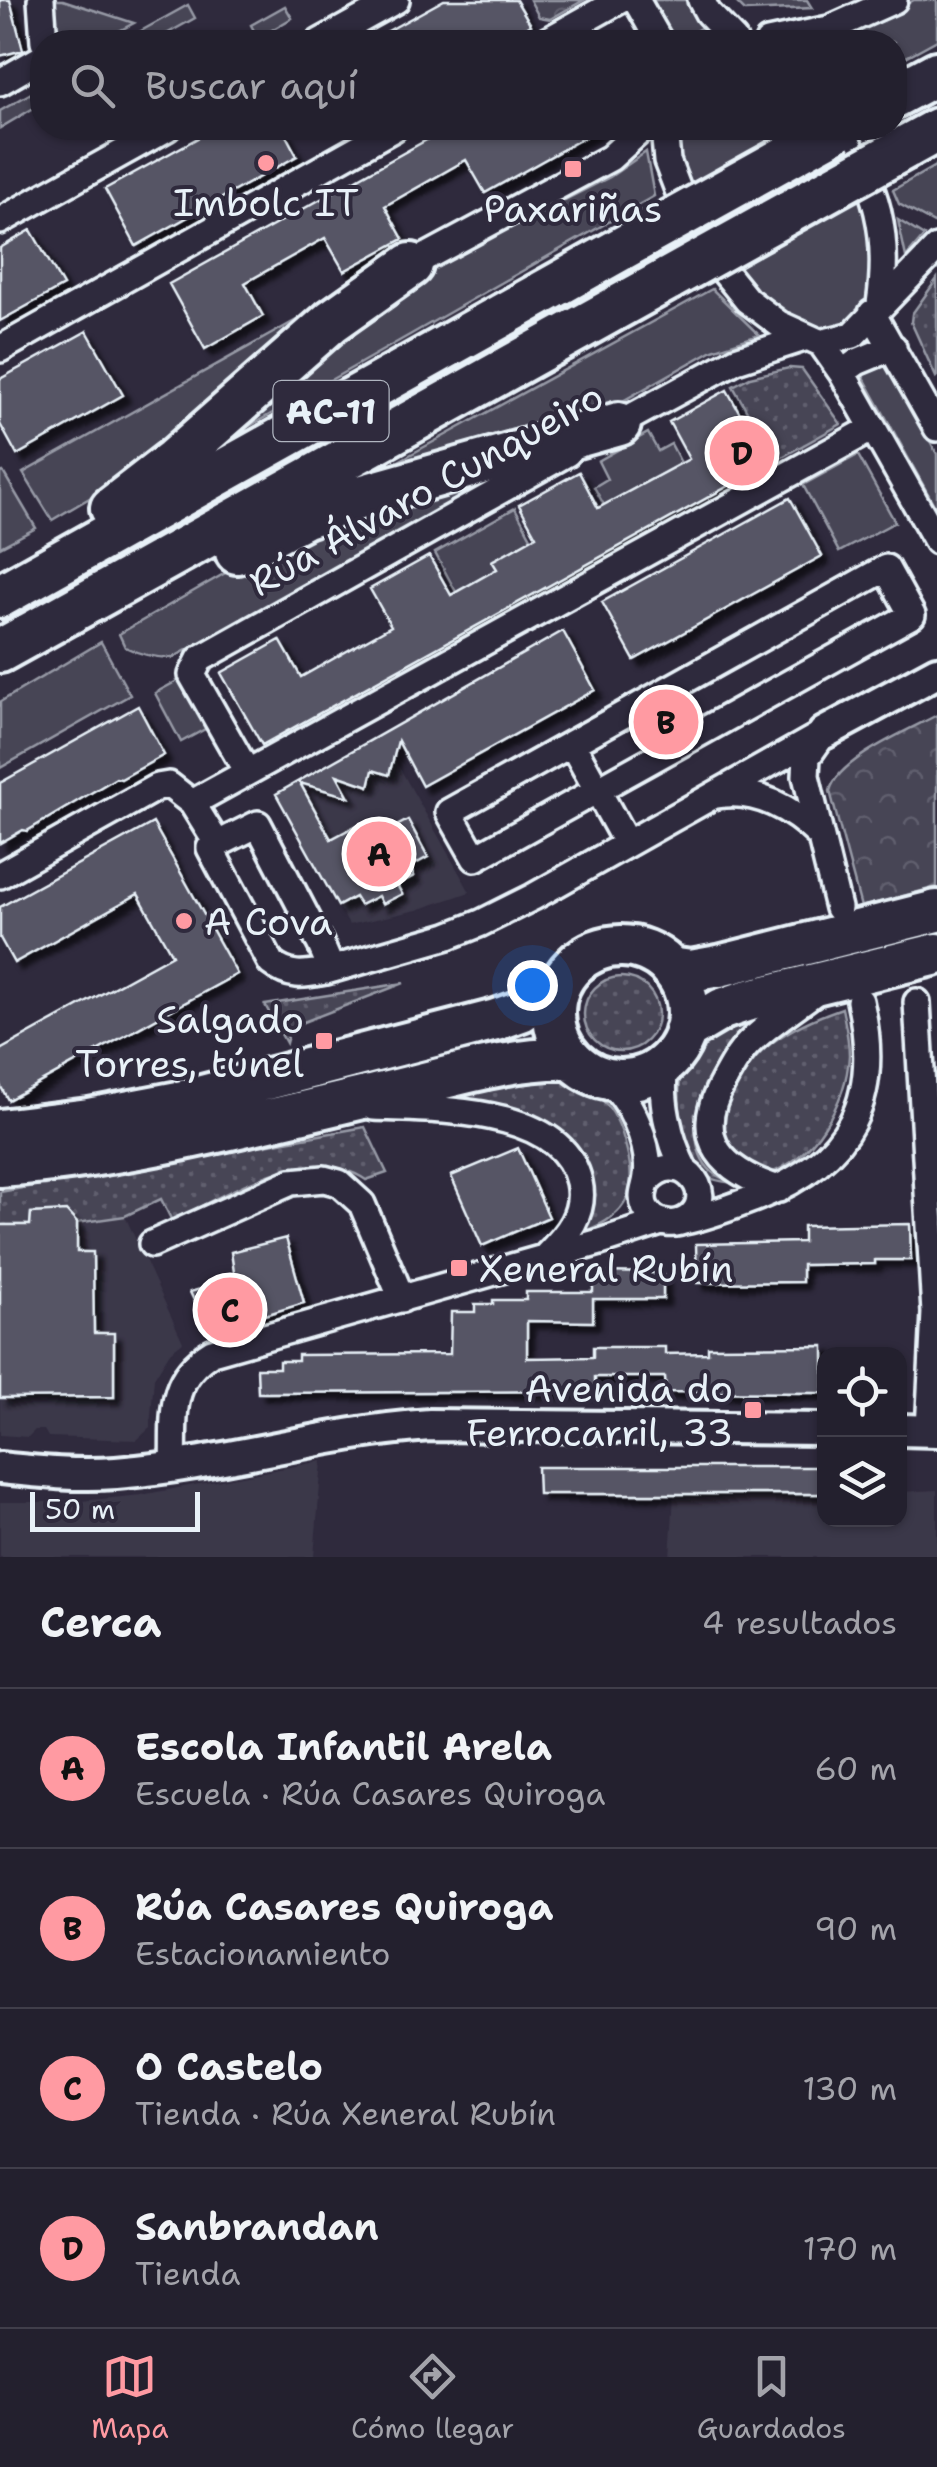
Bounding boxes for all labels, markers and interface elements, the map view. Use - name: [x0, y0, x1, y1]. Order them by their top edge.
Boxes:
- search box: [30, 30, 907, 140]
- icon: search: [65, 58, 120, 113]
- text: Buscar aquí: [145, 60, 358, 111]
- marker: Imbolc IT: [255, 152, 277, 174]
- marker: Paxariñas: [562, 158, 584, 180]
- place label: Imbolc IT: [173, 177, 359, 228]
- place label: Paxariñas: [483, 183, 663, 234]
- street label: Rúa Álvaro Cunqueiro: [240, 370, 612, 608]
- road number: AC-11: [274, 381, 388, 441]
- pin: D: [710, 416, 774, 490]
- pin: B: [634, 684, 698, 760]
- pin: A: [346, 816, 412, 892]
- place label: A Cova: [204, 896, 333, 947]
- marker: A Cova: [173, 910, 195, 932]
- your location: [507, 960, 558, 1011]
- place label: Salgado Torres, túnel: [75, 994, 305, 1089]
- marker: Salgado Torres, túnel: [313, 1030, 335, 1052]
- place label: Xeneral Rubín: [479, 1243, 734, 1294]
- marker: Xeneral Rubín: [448, 1257, 470, 1279]
- pin: C: [198, 1272, 262, 1348]
- map controls: [817, 1347, 907, 1527]
- button: locate: [817, 1347, 907, 1437]
- place label: Avenida do Ferrocarril, 33: [467, 1363, 733, 1458]
- marker: Avenida do Ferrocarril, 33: [742, 1399, 764, 1421]
- button: layers: [817, 1437, 907, 1527]
- scale bar: [30, 1487, 200, 1532]
- text: 50 m: [45, 1490, 115, 1528]
- text: Cerca: [40, 1594, 161, 1650]
- text: 4 resultados: [702, 1601, 897, 1644]
- text: Escola Infantil Arela: [135, 1721, 552, 1772]
- text: A: [60, 1747, 85, 1790]
- text: 60 m: [815, 1747, 897, 1790]
- text: Escuela · Rúa Casares Quiroga: [135, 1772, 605, 1815]
- text: Rúa Casares Quiroga: [135, 1881, 554, 1932]
- text: B: [63, 1907, 82, 1950]
- text: 90 m: [814, 1907, 897, 1950]
- text: Estacionamiento: [135, 1932, 390, 1975]
- text: O Castelo: [135, 2041, 323, 2092]
- text: C: [63, 2067, 82, 2110]
- text: 130 m: [802, 2067, 897, 2110]
- text: Tienda · Rúa Xeneral Rubín: [135, 2092, 556, 2135]
- text: Sanbrandan: [135, 2201, 379, 2252]
- text: D: [61, 2227, 84, 2270]
- text: 170 m: [803, 2227, 897, 2270]
- text: Tienda: [135, 2252, 240, 2295]
- tab: Mapa: [91, 2349, 169, 2447]
- tab: Cómo llegar: [351, 2349, 514, 2447]
- tab: Guardados: [697, 2349, 846, 2447]

